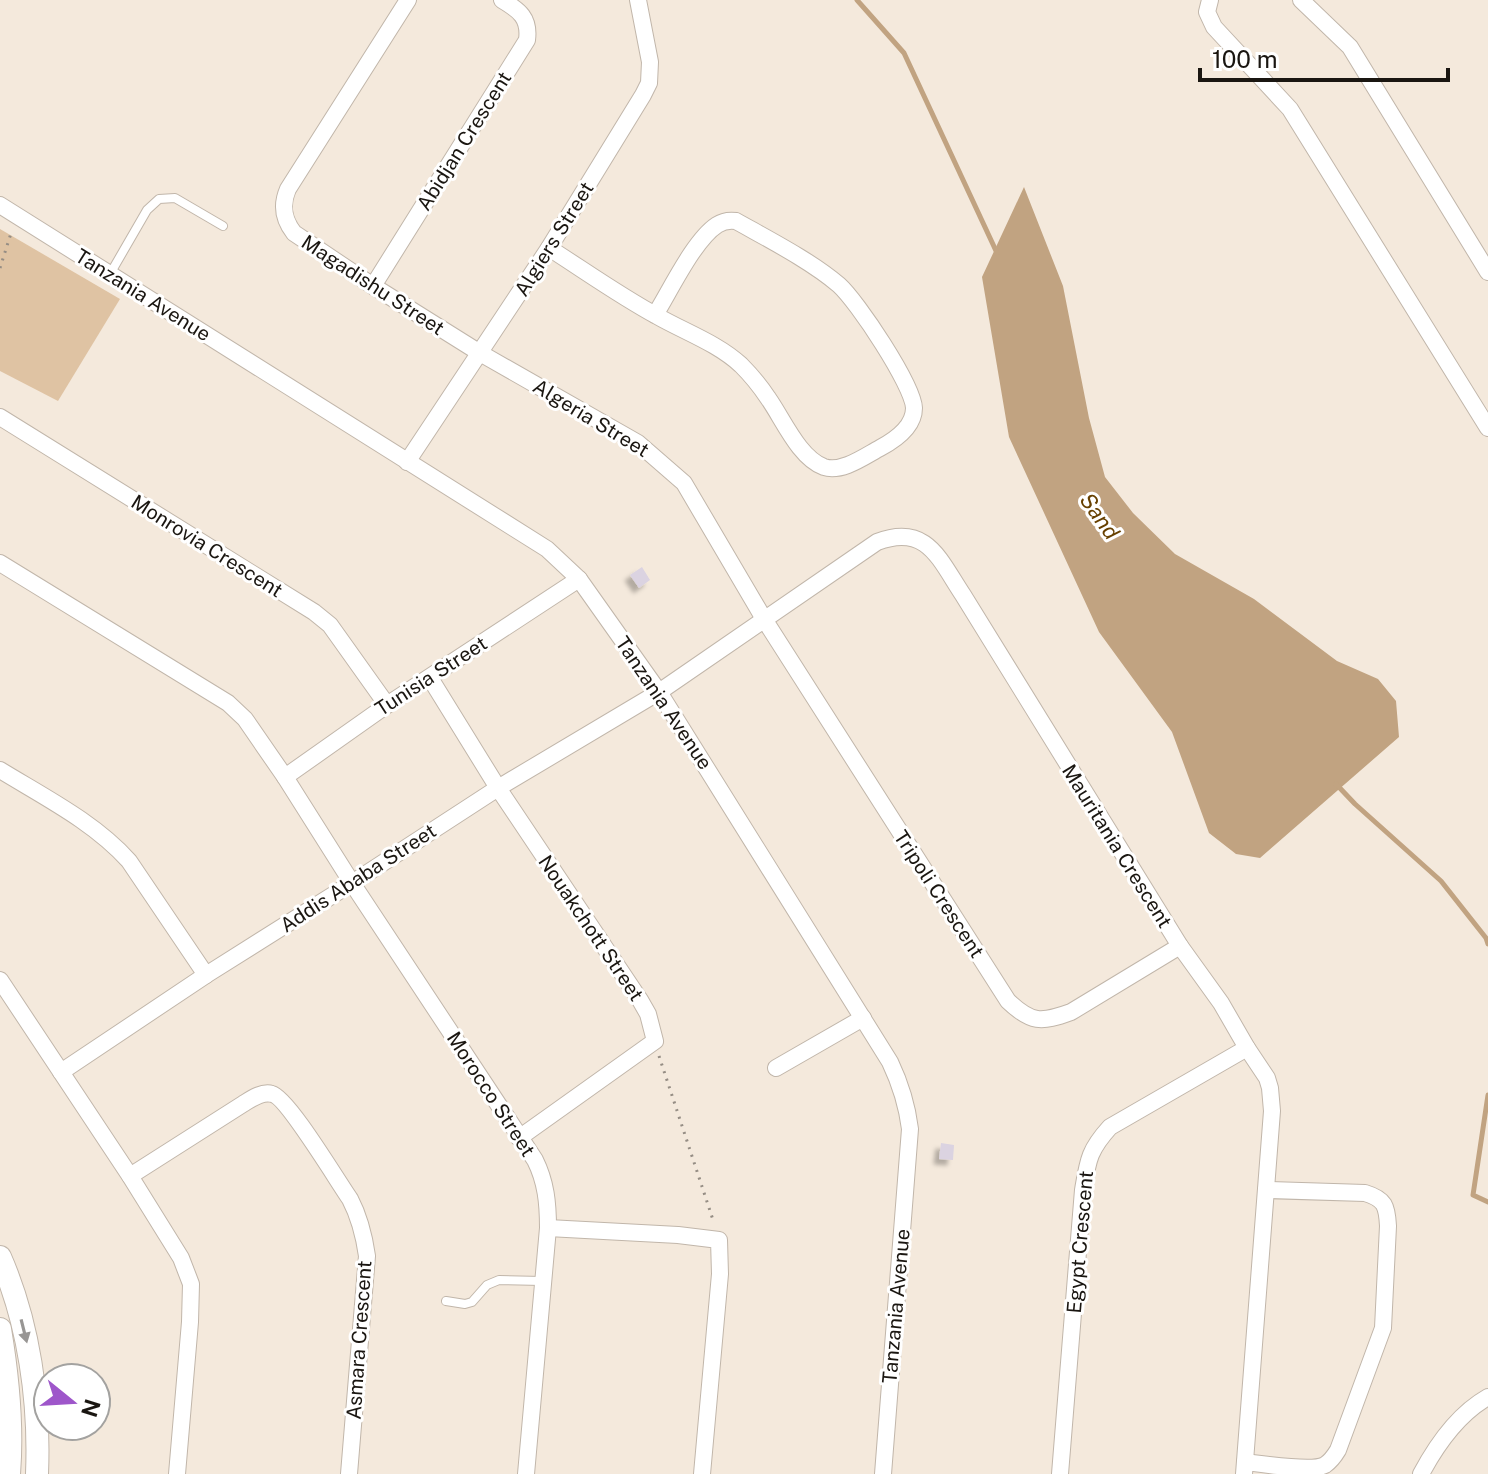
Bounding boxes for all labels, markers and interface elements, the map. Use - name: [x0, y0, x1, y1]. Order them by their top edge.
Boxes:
- scale bar: [1200, 32, 1448, 82]
- text: 100 m: [1212, 45, 1278, 73]
- street label: Abidjan Crescent: [412, 67, 516, 215]
- street label: Algiers Street: [509, 177, 599, 301]
- street label: Magadishu Street: [297, 230, 449, 340]
- street label: Tanzania Avenue: [71, 244, 215, 346]
- street label: Algeria Street: [529, 374, 653, 462]
- water label: Sand: [1075, 488, 1125, 545]
- street label: Monrovia Crescent: [127, 490, 287, 602]
- street label: Tunisia Street: [371, 631, 491, 721]
- street label: Tanzania Avenue: [611, 632, 717, 774]
- street label: Mauritania Crescent: [1057, 760, 1177, 932]
- street label: Addis Ababa Street: [276, 819, 440, 937]
- street label: Tripoli Crescent: [889, 826, 989, 962]
- street label: Nouakchott Street: [533, 851, 649, 1005]
- street label: Morocco Street: [442, 1027, 540, 1161]
- street label: Egypt Crescent: [1062, 1170, 1098, 1314]
- street label: Tanzania Avenue: [877, 1228, 915, 1384]
- street label: Asmara Crescent: [341, 1260, 377, 1420]
- one-way arrow: [18, 1318, 31, 1343]
- north arrow: [32, 1362, 112, 1442]
- text: N: [76, 1396, 106, 1420]

